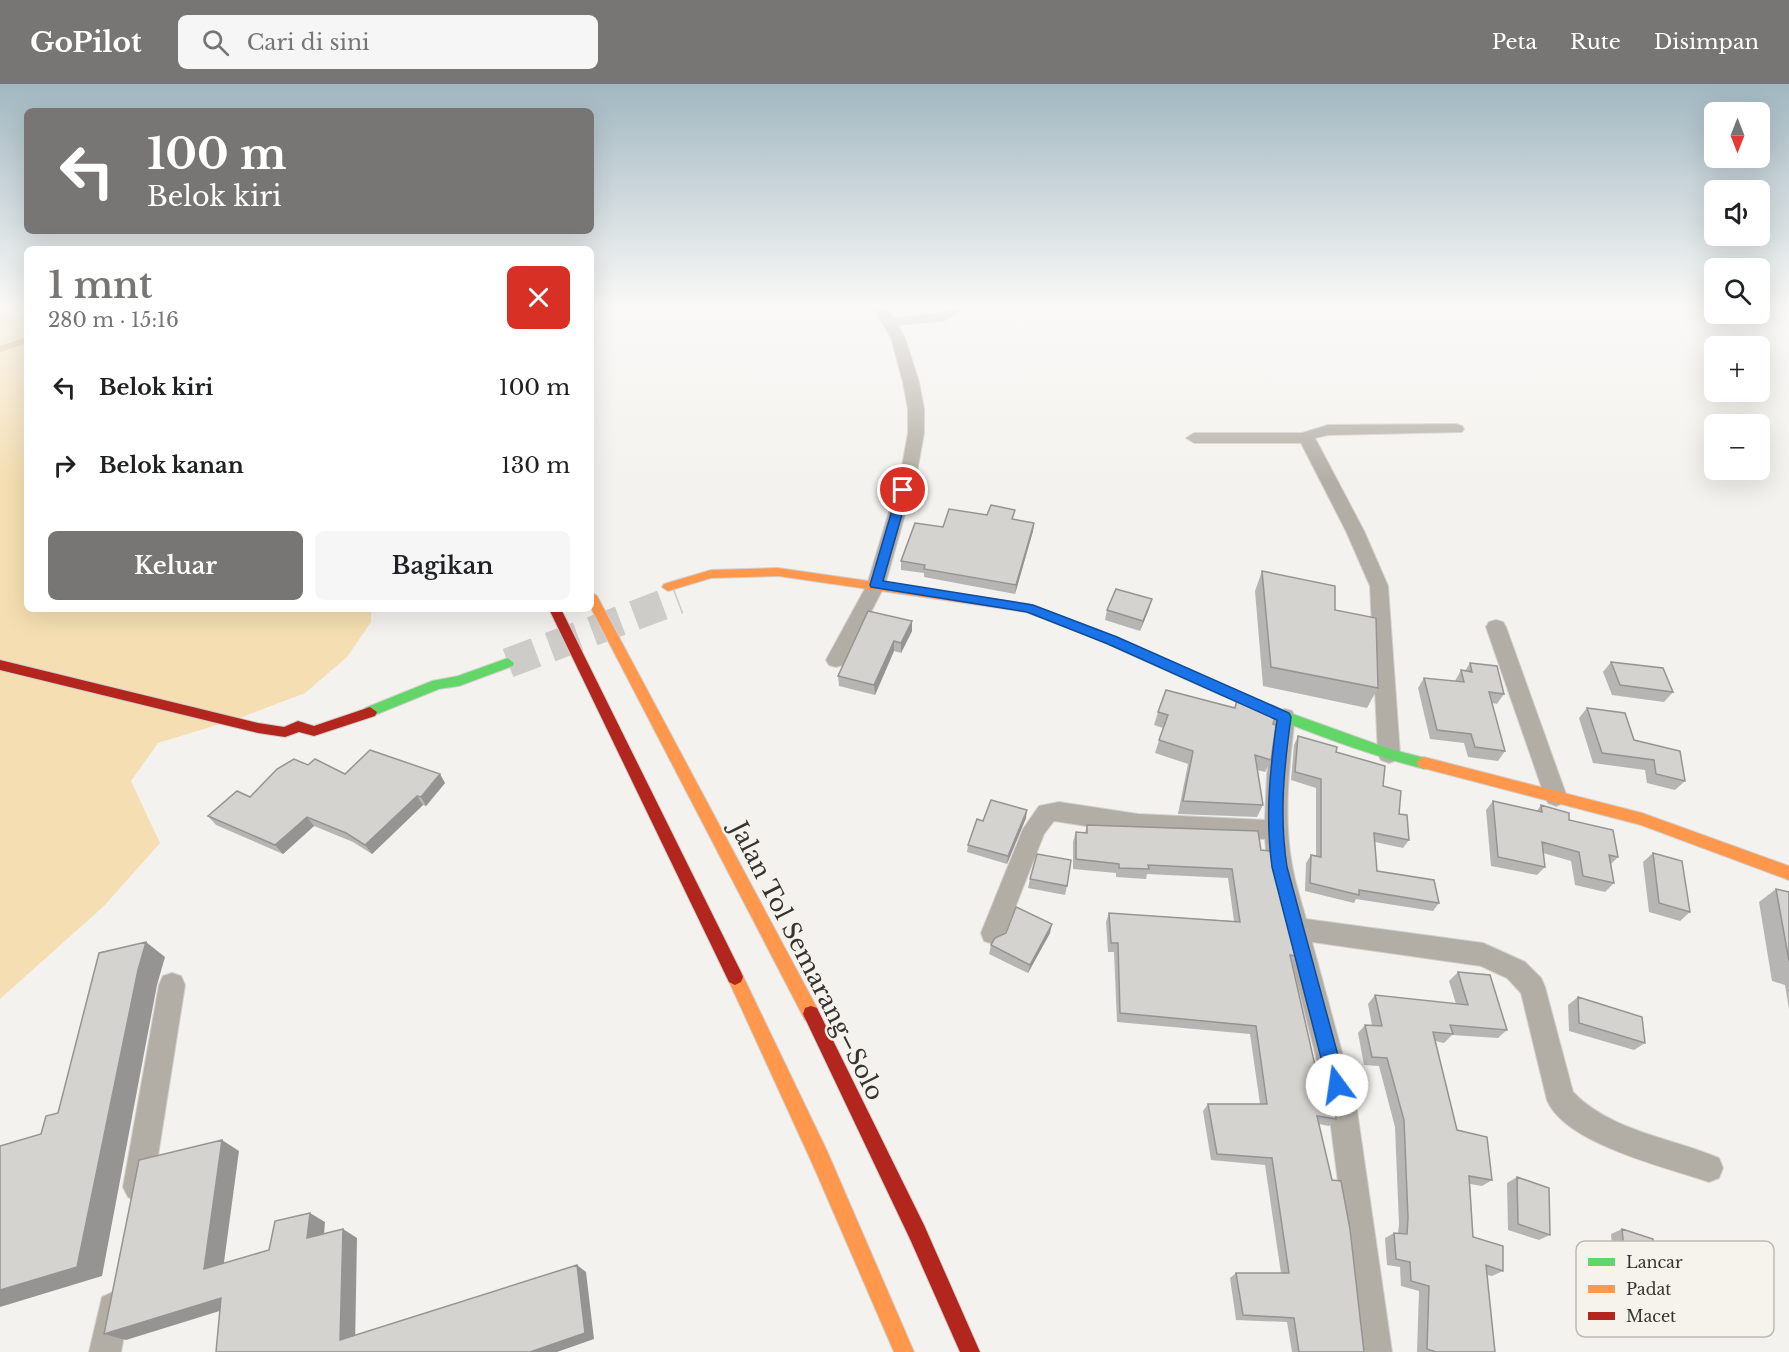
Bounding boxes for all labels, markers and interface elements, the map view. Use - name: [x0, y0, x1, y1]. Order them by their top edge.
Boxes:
- search box: [178, 15, 598, 69]
- text: GoPilot: [30, 25, 142, 60]
- icon: search: [199, 26, 232, 59]
- text: Cari di sini: [247, 29, 370, 56]
- text: Peta: [1492, 29, 1537, 55]
- text: Rute: [1570, 29, 1621, 55]
- text: Disimpan: [1654, 29, 1759, 55]
- north arrow: [1704, 102, 1770, 168]
- map controls: [1704, 102, 1770, 480]
- text: 100 m: [147, 128, 286, 180]
- icon: left: [48, 132, 126, 210]
- text: Belok kiri: [147, 180, 282, 213]
- button: sound: [1704, 180, 1770, 246]
- button: search: [1704, 258, 1770, 324]
- text: 1 mnt: [48, 263, 153, 308]
- button: close: [507, 266, 570, 329]
- text: 280 m · 15:16: [48, 308, 179, 332]
- button: +: [1704, 336, 1770, 402]
- icon: left: [48, 371, 81, 404]
- text: Belok kiri: [99, 374, 213, 401]
- text: 100 m: [499, 374, 570, 401]
- button: −: [1704, 414, 1770, 480]
- icon: right: [48, 449, 81, 482]
- text: Belok kanan: [99, 452, 244, 479]
- text: 130 m: [501, 452, 570, 479]
- pin: [877, 464, 928, 515]
- icon: arrive: [886, 473, 919, 506]
- button: Keluar: [48, 531, 303, 600]
- button: Bagikan: [315, 531, 570, 600]
- street label: Jalan Tol Semarang–Solo: [723, 814, 890, 1105]
- position arrow: [1305, 1053, 1369, 1117]
- legend: [1576, 1241, 1774, 1337]
- text: Lancar: [1626, 1252, 1683, 1272]
- text: Padat: [1626, 1279, 1671, 1299]
- text: Macet: [1626, 1306, 1676, 1326]

